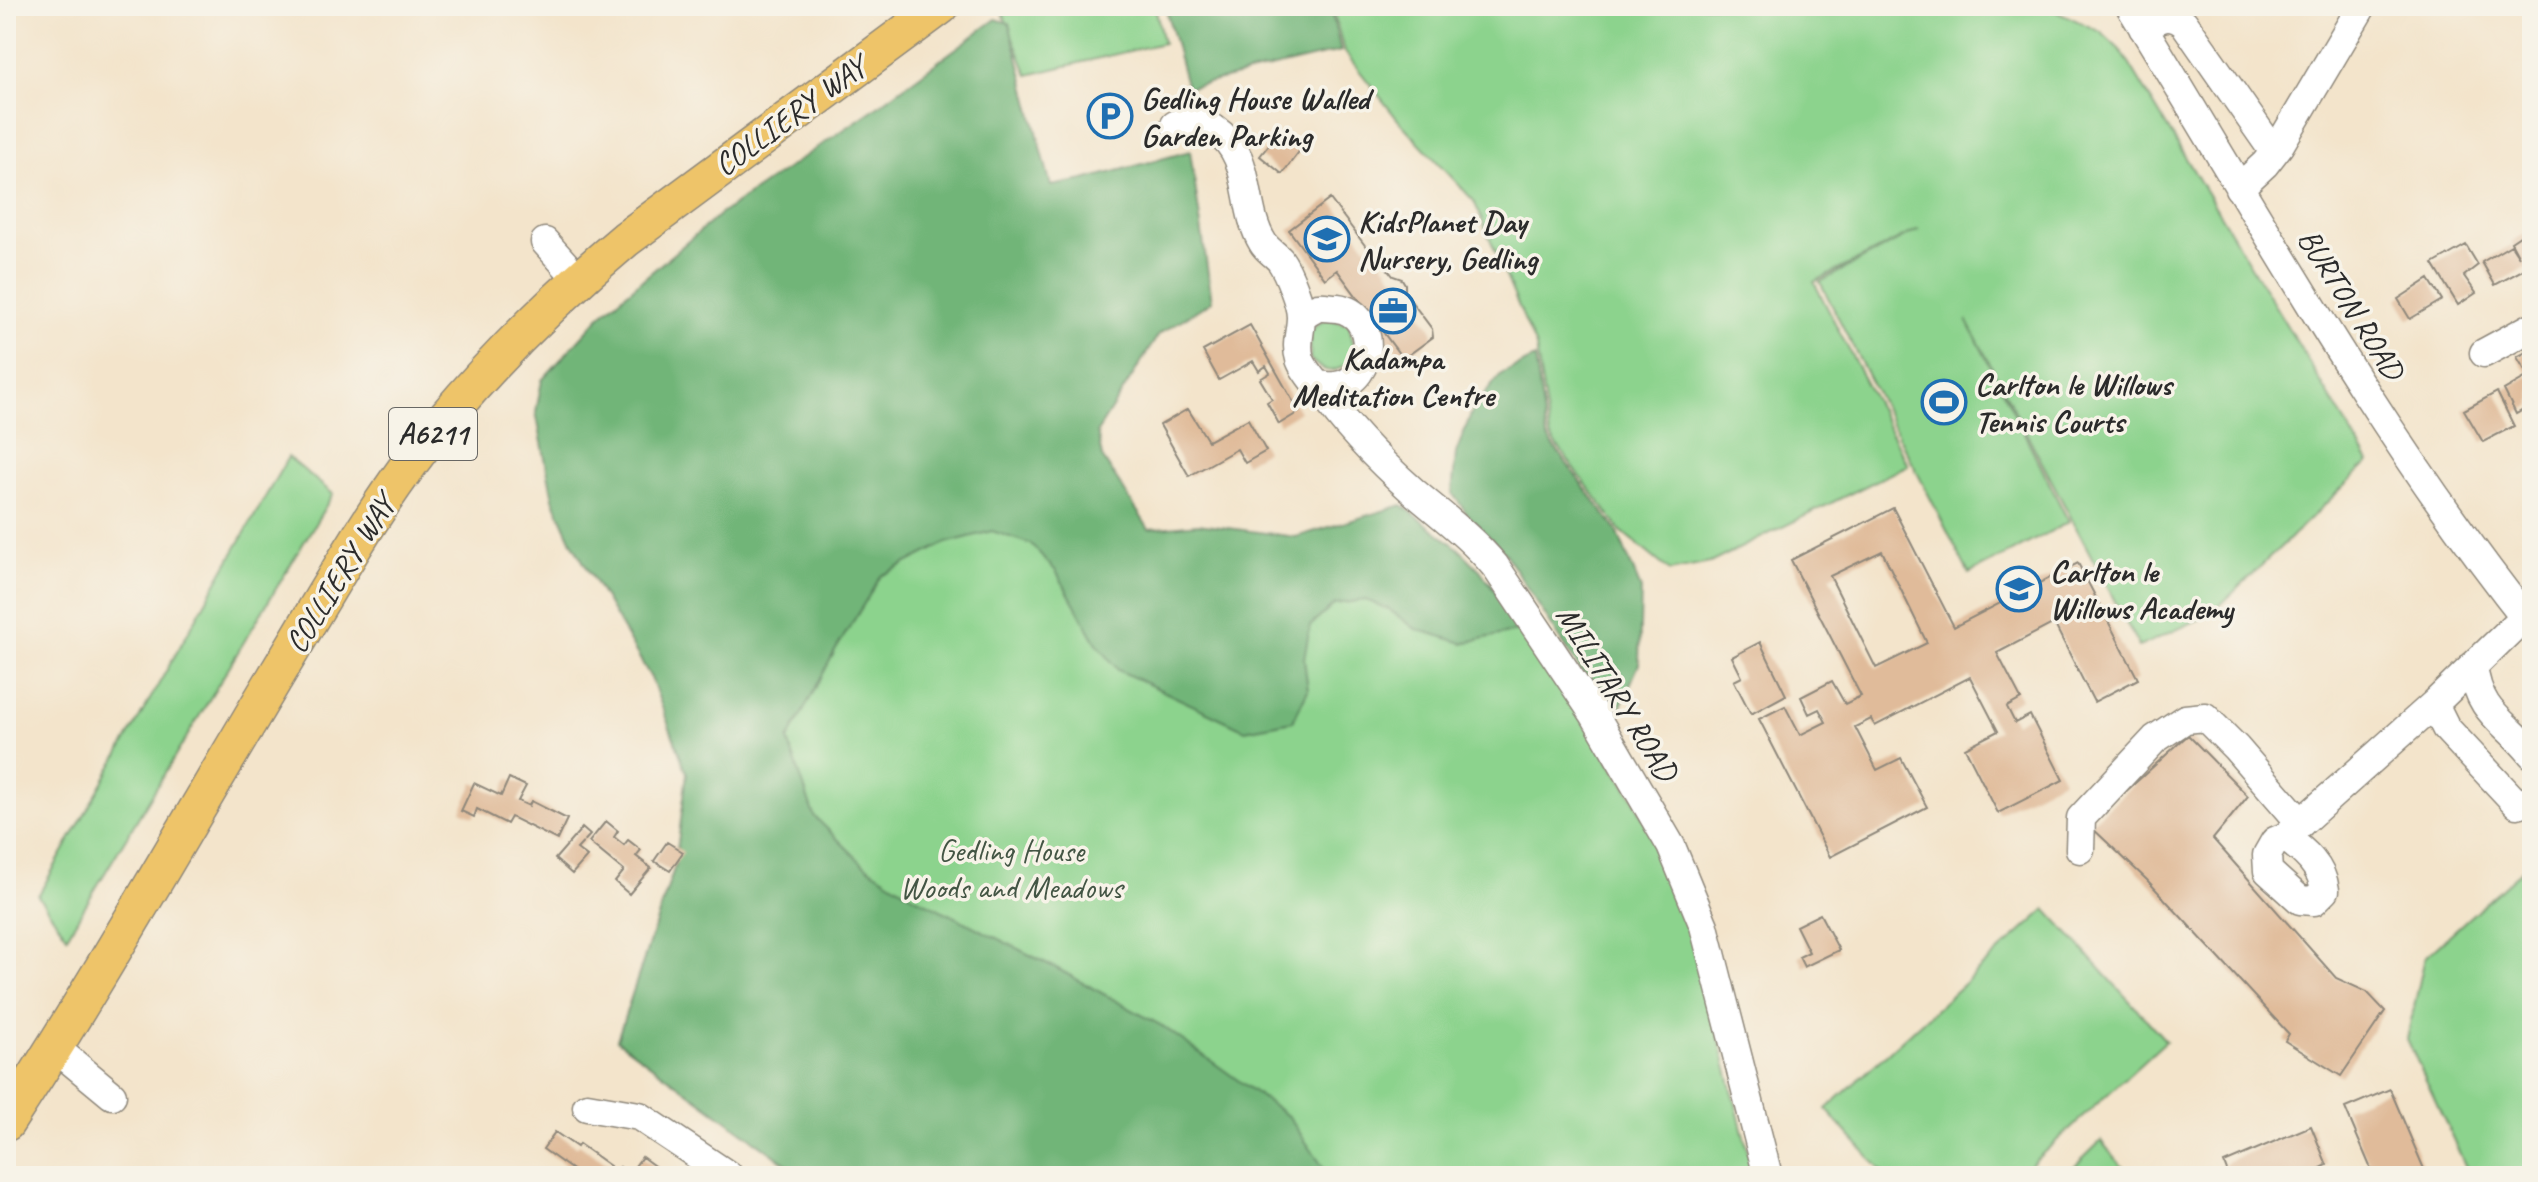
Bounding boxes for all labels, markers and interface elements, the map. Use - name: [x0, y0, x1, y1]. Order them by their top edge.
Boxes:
- street label: COLLIERY WAY: [706, 44, 879, 185]
- place label: Gedling House Walled Garden Parking: [1141, 78, 1374, 156]
- parking icon: Gedling House Walled Garden Parking: [1086, 92, 1134, 140]
- place label: KidsPlanet Day Nursery, Gedling: [1358, 201, 1540, 279]
- school or university icon: KidsPlanet Day Nursery, Gedling: [1303, 215, 1351, 263]
- street label: BURTON ROAD: [2289, 221, 2415, 389]
- office icon: Kadampa Meditation Centre: [1369, 287, 1417, 335]
- place label: Kadampa Meditation Centre: [1292, 338, 1497, 416]
- place label: Carlton le Willows Tennis Courts: [1975, 364, 2174, 442]
- sports icon: Carlton le Willows Tennis Courts: [1920, 378, 1968, 426]
- road number: A6211: [389, 408, 477, 460]
- street label: COLLIERY WAY: [275, 483, 408, 660]
- place label: Carlton le Willows Academy: [2050, 551, 2236, 629]
- school or university icon: Carlton le Willows Academy: [1995, 565, 2043, 613]
- street label: MILITARY ROAD: [1547, 598, 1688, 790]
- park label: Gedling House Woods and Meadows: [900, 830, 1125, 908]

